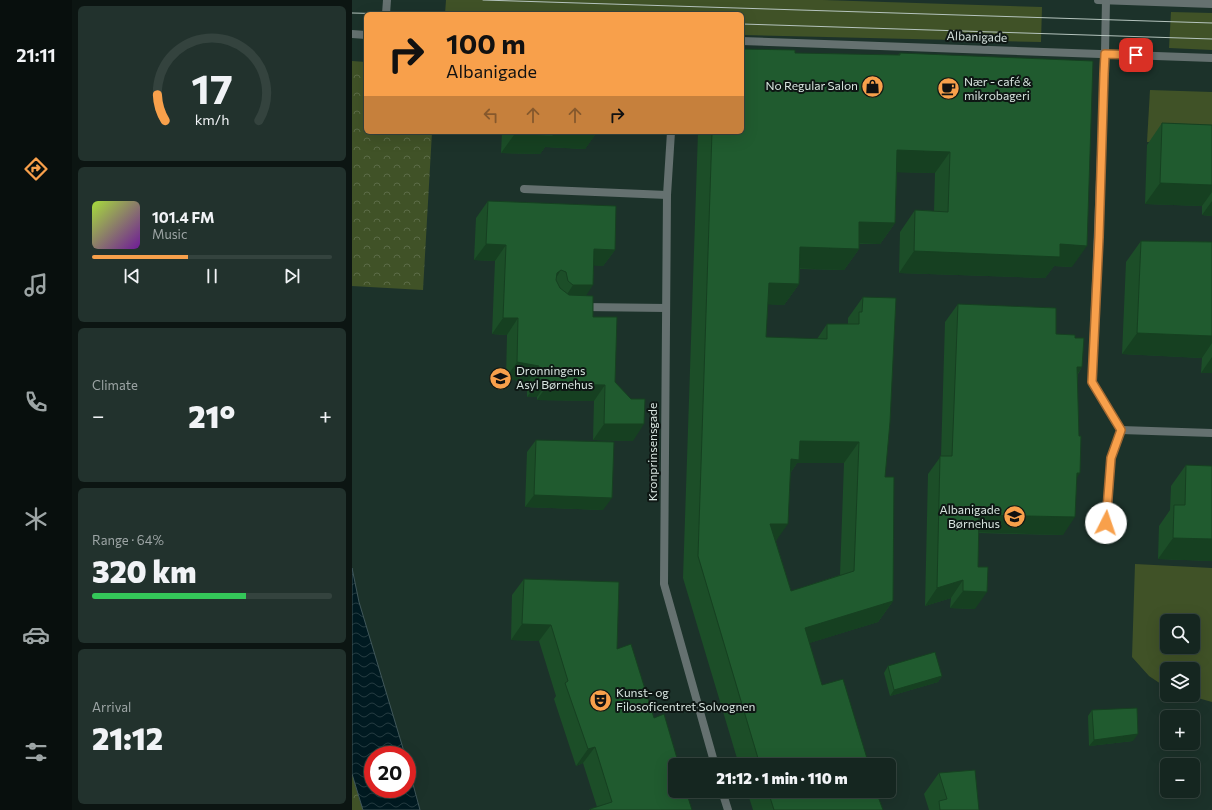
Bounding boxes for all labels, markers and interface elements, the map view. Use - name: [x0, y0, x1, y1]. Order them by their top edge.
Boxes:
- text: 100 m: [446, 26, 526, 60]
- icon: right: [380, 28, 432, 80]
- street label: Albanigade: [946, 28, 1008, 44]
- pin: [1119, 38, 1153, 72]
- text: 21:11: [16, 44, 56, 66]
- icon: arrive: [1125, 44, 1147, 66]
- text: Albanigade: [446, 60, 537, 82]
- text: 17: [191, 62, 233, 113]
- shop icon: No Regular Salon: [860, 73, 886, 99]
- place label: Nær - café & mikrobageri: [964, 74, 1032, 102]
- cafe icon: Nær - café & mikrobageri: [936, 76, 962, 102]
- place label: No Regular Salon: [765, 78, 858, 92]
- icon: left: [480, 104, 502, 126]
- icon: ahead: [522, 104, 544, 126]
- icon: ahead: [564, 104, 586, 126]
- icon: right: [606, 104, 628, 126]
- text: km/h: [195, 110, 229, 128]
- icon: directions: [22, 155, 50, 183]
- text: 101.4 FM: [152, 208, 215, 226]
- text: Music: [152, 226, 187, 242]
- icon: previous: [121, 265, 143, 287]
- icon: pause: [201, 265, 223, 287]
- icon: next: [281, 265, 303, 287]
- icon: music: [22, 271, 50, 299]
- place label: Dronningens Asyl Børnehus: [516, 363, 593, 391]
- school or university icon: Dronningens Asyl Børnehus: [488, 365, 514, 391]
- text: Climate: [92, 377, 138, 393]
- icon: phone: [22, 388, 50, 416]
- text: 21°: [188, 397, 235, 434]
- text: −: [92, 402, 105, 429]
- text: +: [319, 402, 332, 429]
- street label: Kronprinsensgade: [645, 403, 659, 501]
- place label: Albanigade Børnehus: [939, 502, 1000, 530]
- position arrow: [1085, 502, 1127, 544]
- school or university icon: Albanigade Børnehus: [1002, 504, 1028, 530]
- icon: climate: [22, 505, 50, 533]
- text: Range · 64%: [92, 532, 164, 548]
- text: 320 km: [92, 552, 196, 589]
- map controls: [1160, 614, 1200, 798]
- button: search: [1160, 614, 1200, 654]
- icon: car: [22, 621, 50, 649]
- button: layers: [1160, 662, 1200, 702]
- place label: Kunst- og Filosoficentret Solvognen: [616, 685, 756, 713]
- theatre icon: Kunst- og Filosoficentret Solvognen: [588, 687, 614, 713]
- text: Arrival: [92, 699, 131, 715]
- button: +: [1160, 710, 1200, 750]
- text: 21:12: [92, 719, 163, 756]
- icon: filters: [22, 738, 50, 766]
- speed limit sign: 20: [364, 746, 416, 798]
- button: −: [1160, 758, 1200, 798]
- text: 21:12 · 1 min · 110 m: [716, 769, 848, 787]

